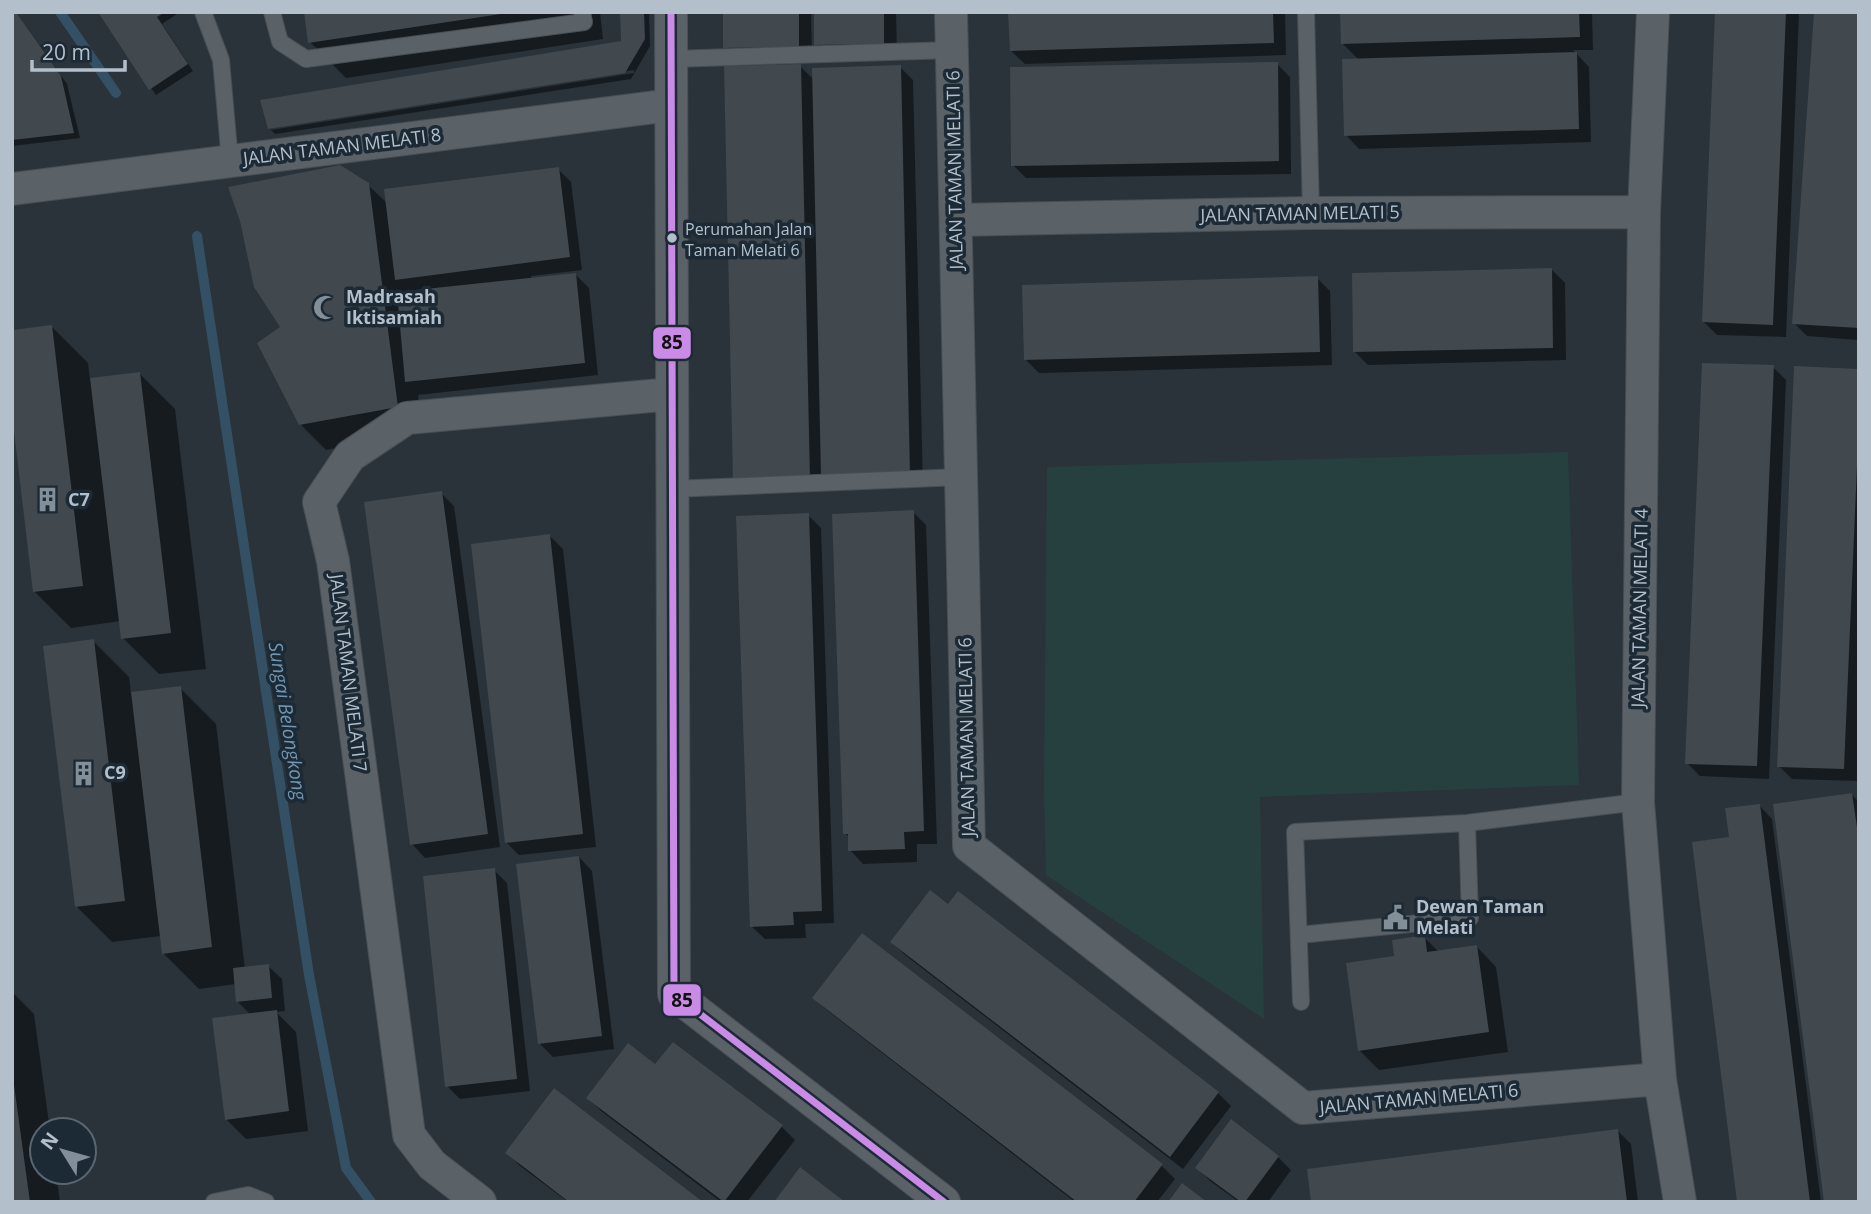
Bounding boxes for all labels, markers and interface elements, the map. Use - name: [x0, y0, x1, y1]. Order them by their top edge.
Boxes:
- scale bar: [32, 28, 124, 72]
- text: 20 m: [42, 38, 91, 66]
- street label: JALAN TAMAN MELATI 6: [940, 70, 968, 272]
- street label: JALAN TAMAN MELATI 8: [240, 122, 442, 170]
- street label: JALAN TAMAN MELATI 5: [1198, 199, 1400, 227]
- place label: Perumahan Jalan Taman Melati 6: [685, 218, 812, 261]
- marker: Perumahan Jalan Taman Melati 6: [665, 231, 679, 245]
- place label: Madrasah Iktisamiah: [346, 284, 442, 329]
- mosque icon: Madrasah Iktisamiah: [312, 293, 340, 321]
- line badge: 85: [652, 326, 692, 360]
- text: 85: [661, 329, 683, 355]
- building icon: C7: [34, 486, 62, 514]
- place label: C7: [68, 487, 90, 511]
- street label: JALAN TAMAN MELATI 4: [1625, 508, 1653, 710]
- street label: JALAN TAMAN MELATI 7: [325, 571, 373, 773]
- street label: JALAN TAMAN MELATI 6: [952, 637, 980, 839]
- water label: Sungai Belongkong: [263, 640, 314, 803]
- building icon: C9: [70, 759, 98, 787]
- place label: C9: [104, 760, 126, 784]
- place label: Dewan Taman Melati: [1416, 894, 1544, 939]
- public building icon: Dewan Taman Melati: [1382, 903, 1410, 931]
- line badge: 85: [662, 983, 702, 1017]
- text: 85: [671, 987, 693, 1013]
- street label: JALAN TAMAN MELATI 6: [1317, 1077, 1519, 1119]
- north arrow: [28, 1116, 98, 1186]
- text: N: [34, 1127, 64, 1155]

